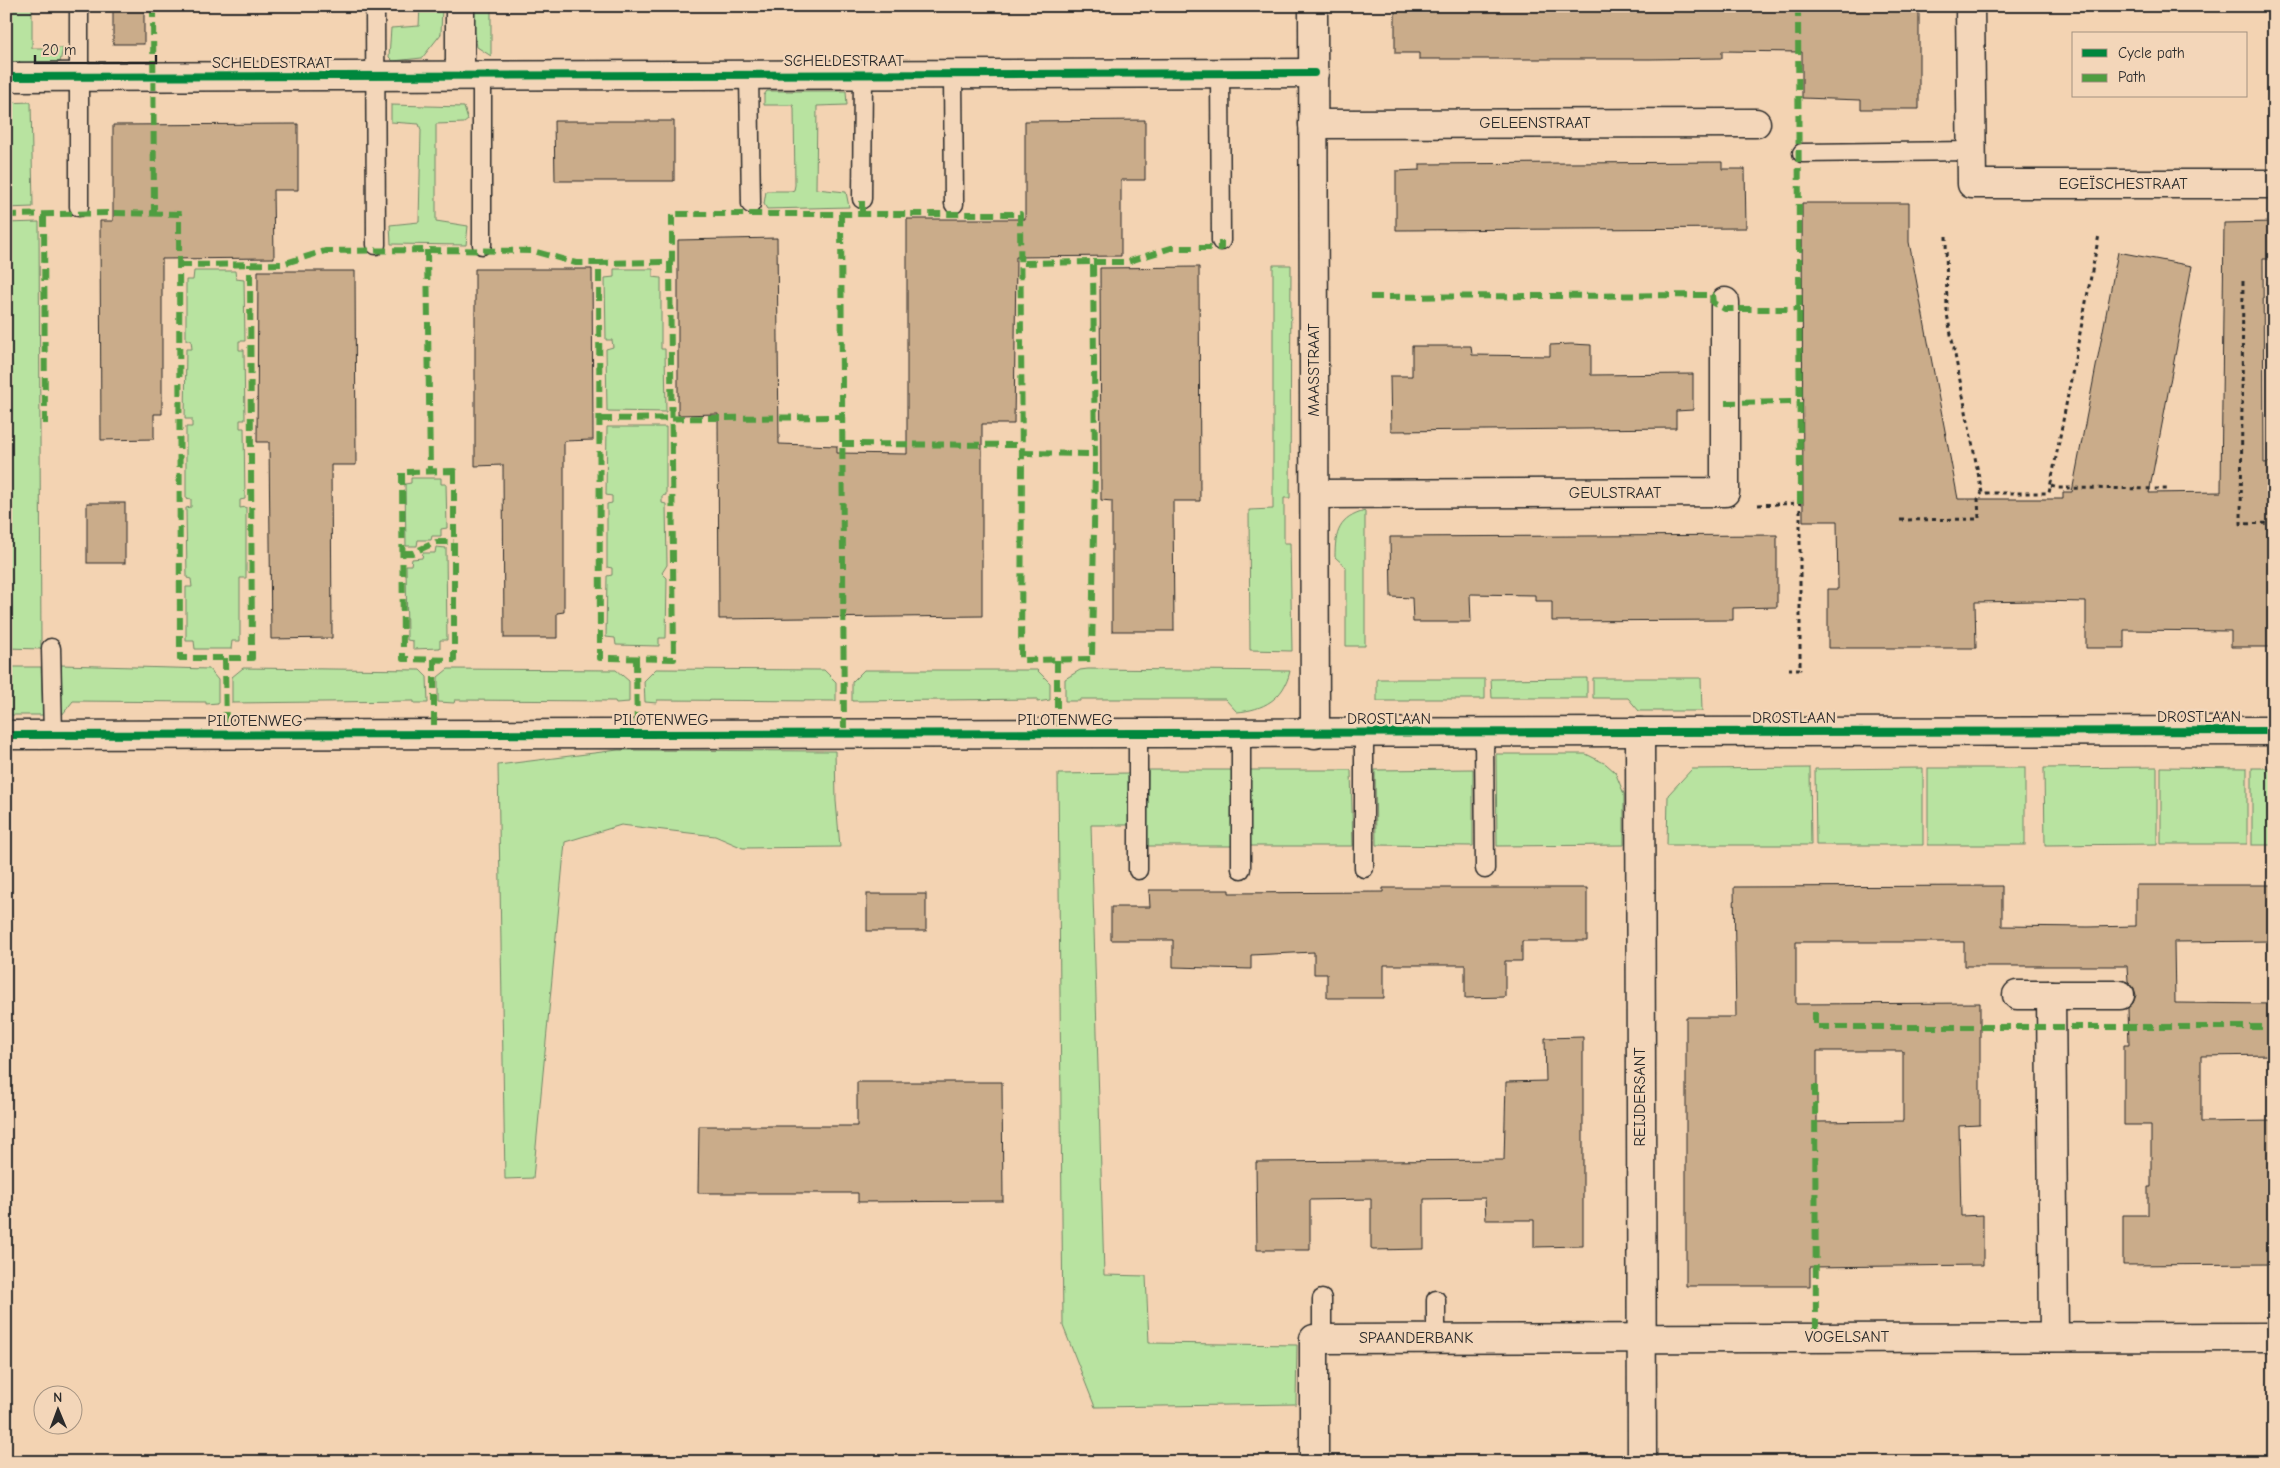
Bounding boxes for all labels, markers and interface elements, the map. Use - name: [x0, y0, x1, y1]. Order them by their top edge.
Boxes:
- scale bar: [35, 32, 156, 64]
- legend: [2072, 32, 2248, 98]
- text: 20 m: [42, 41, 76, 59]
- text: Cycle path: [2118, 44, 2185, 62]
- street label: SCHELDESTRAAT: [784, 52, 905, 70]
- street label: SCHELDESTRAAT: [212, 54, 333, 72]
- text: Path: [2118, 68, 2146, 86]
- street label: GELEENSTRAAT: [1479, 114, 1591, 132]
- street label: EGEÏSCHESTRAAT: [2058, 175, 2188, 193]
- street label: MAASSTRAAT: [1305, 323, 1323, 417]
- street label: GEULSTRAAT: [1569, 484, 1662, 502]
- street label: DROSTLAAN: [2157, 708, 2241, 726]
- street label: DROSTLAAN: [1752, 709, 1836, 727]
- street label: DROSTLAAN: [1347, 710, 1431, 728]
- street label: PILOTENWEG: [613, 711, 709, 729]
- street label: PILOTENWEG: [1017, 711, 1113, 729]
- street label: PILOTENWEG: [207, 712, 303, 730]
- street label: REIJDERSANT: [1631, 1047, 1649, 1147]
- street label: VOGELSANT: [1805, 1328, 1890, 1346]
- street label: SPAANDERBANK: [1359, 1329, 1473, 1347]
- north arrow: [32, 1386, 82, 1436]
- text: N: [53, 1389, 62, 1406]

